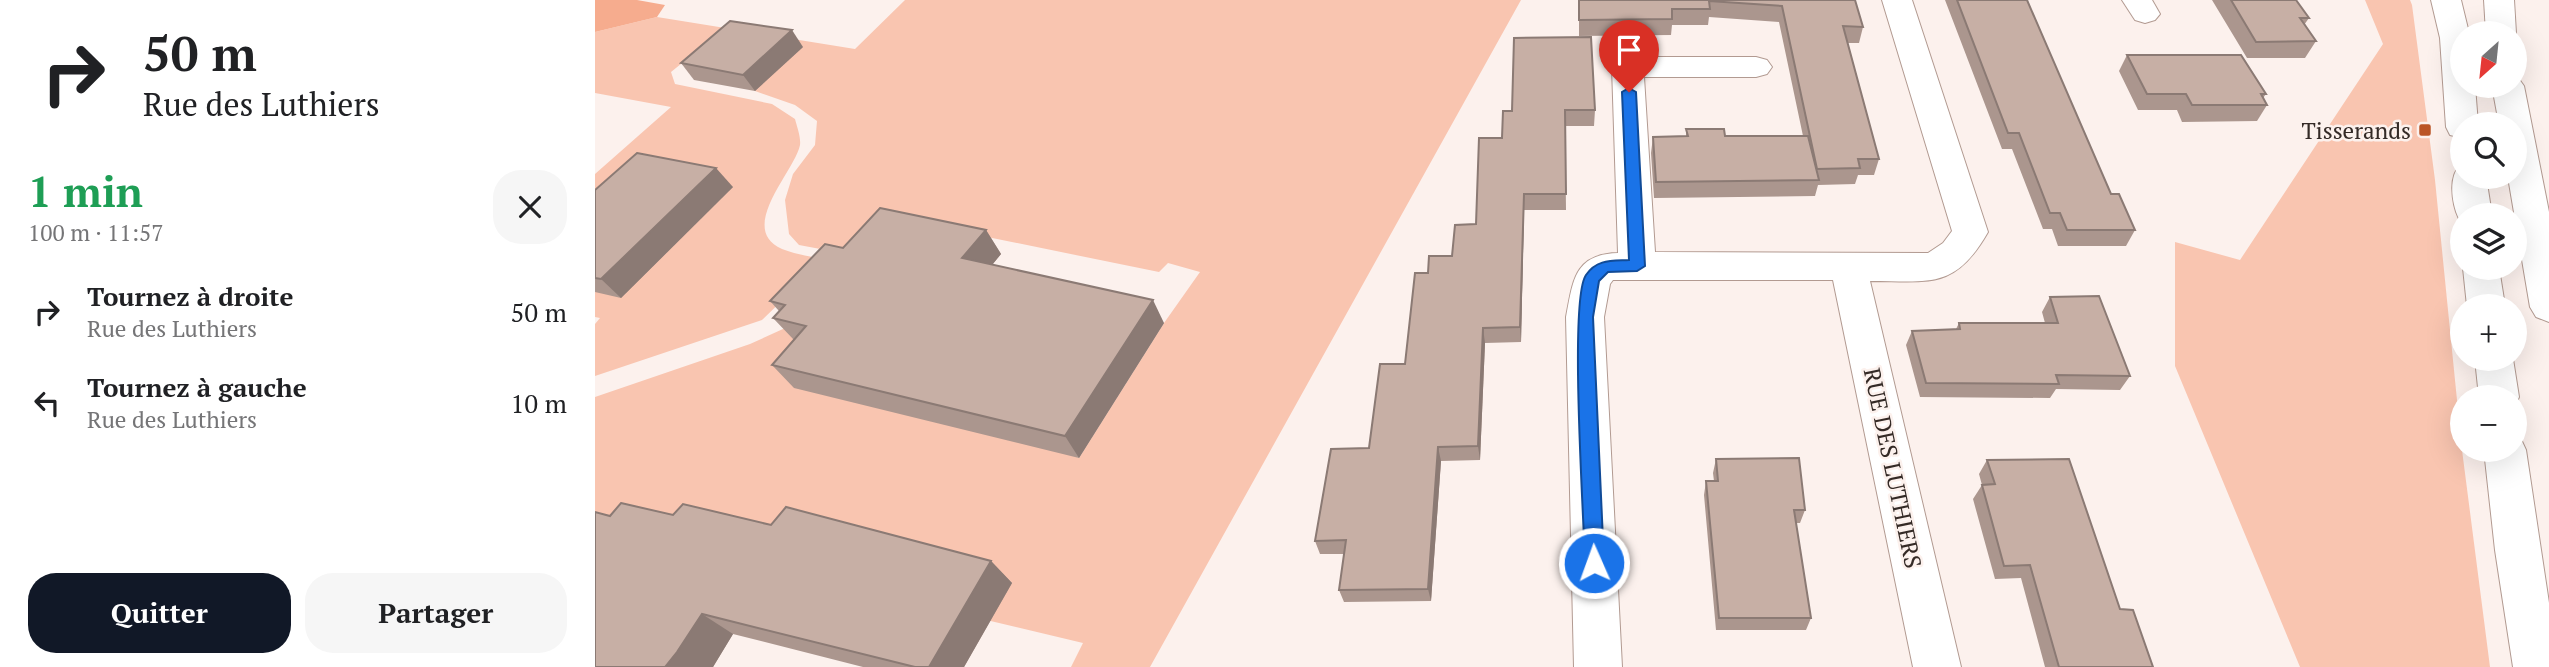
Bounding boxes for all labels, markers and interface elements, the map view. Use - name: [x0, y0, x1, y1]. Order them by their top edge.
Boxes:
- text: 50 m: [143, 20, 257, 85]
- pin: [1599, 20, 1659, 92]
- north arrow: [2450, 21, 2527, 98]
- map controls: [2450, 21, 2527, 462]
- icon: right: [28, 28, 119, 119]
- icon: arrive: [1610, 31, 1648, 69]
- text: Rue des Luthiers: [143, 83, 380, 125]
- button: search: [2450, 112, 2527, 189]
- place label: Tisserands: [2302, 115, 2411, 146]
- marker: Tisserands: [2417, 122, 2433, 138]
- text: 1 min: [28, 163, 143, 219]
- button: close: [493, 170, 567, 244]
- button: layers: [2450, 203, 2527, 280]
- text: 100 m · 11:57: [28, 217, 163, 248]
- text: Tournez à droite: [87, 279, 293, 313]
- icon: right: [28, 293, 66, 331]
- button: +: [2450, 294, 2527, 371]
- text: 50 m: [511, 295, 567, 329]
- text: Rue des Luthiers: [87, 313, 257, 344]
- street label: RUE DES LUTHIERS: [1857, 365, 1929, 571]
- text: Tournez à gauche: [87, 370, 307, 404]
- icon: left: [28, 384, 66, 422]
- button: −: [2450, 385, 2527, 462]
- text: 10 m: [511, 386, 567, 420]
- text: Rue des Luthiers: [87, 404, 257, 435]
- position arrow: [1557, 526, 1631, 600]
- button: Quitter: [28, 573, 291, 653]
- button: Partager: [305, 573, 567, 653]

